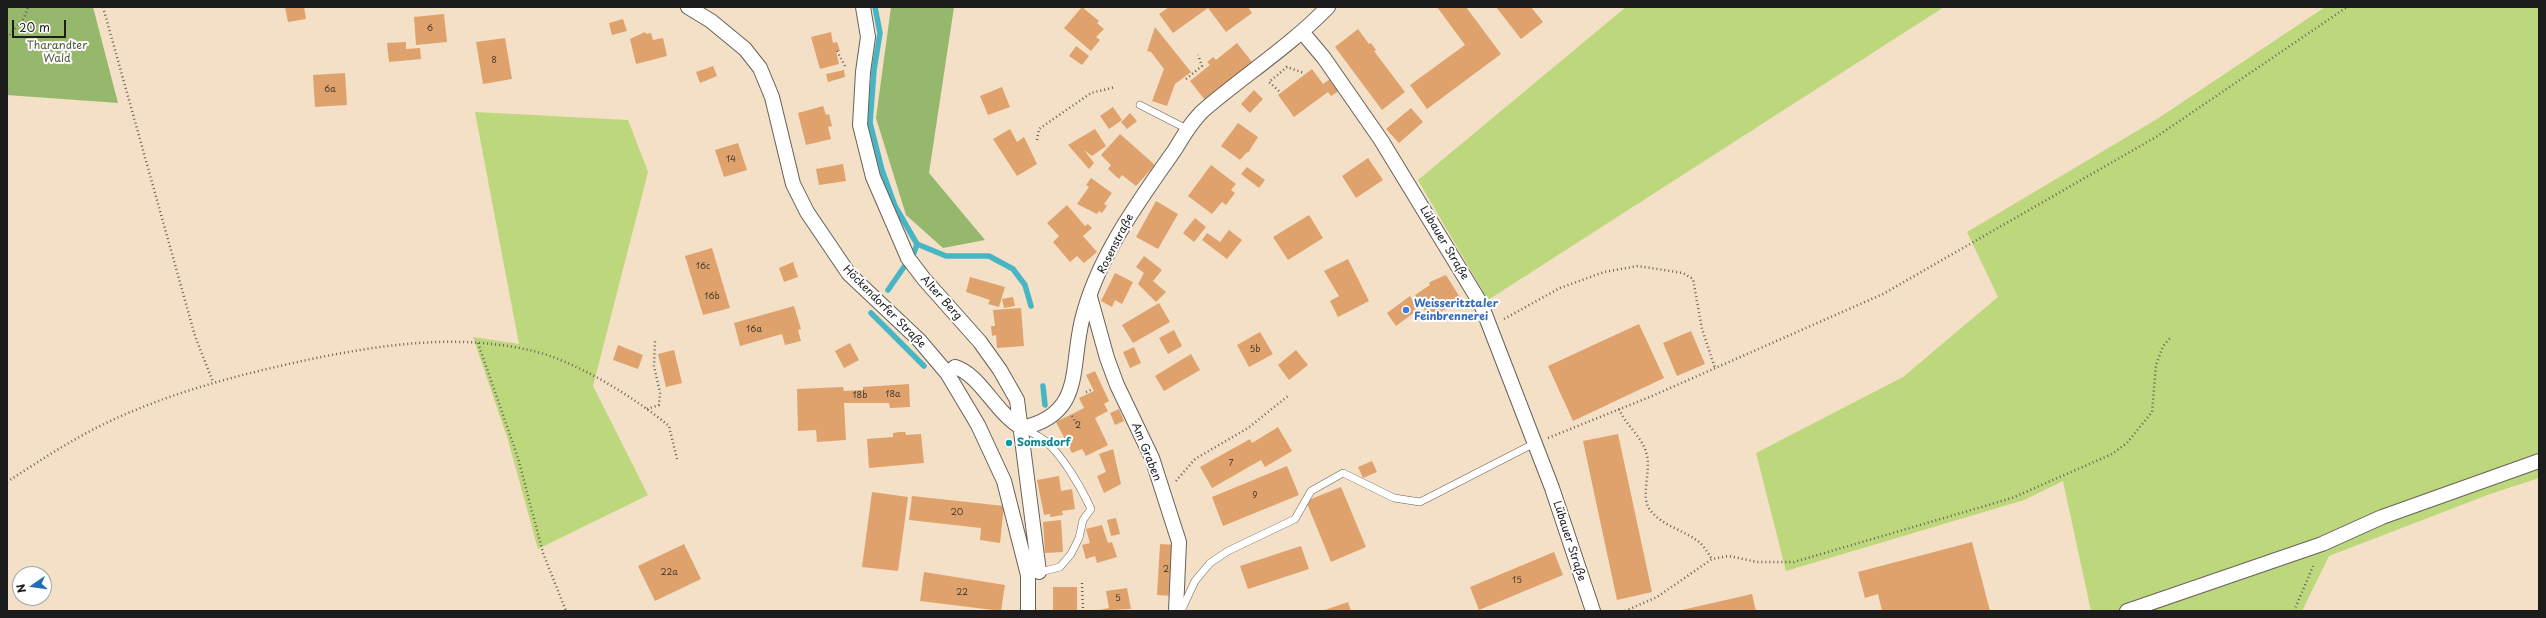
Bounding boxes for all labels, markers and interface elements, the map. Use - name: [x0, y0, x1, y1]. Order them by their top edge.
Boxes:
- scale bar: [14, 12, 68, 38]
- text: 20 m: [19, 18, 50, 36]
- house number: 6: [427, 24, 433, 34]
- park label: Tharandter Wald: [27, 39, 87, 65]
- house number: 8: [491, 56, 497, 66]
- house number: 6a: [324, 85, 336, 95]
- house number: 14: [726, 155, 736, 165]
- street label: Lübauer Straße: [1417, 204, 1471, 282]
- street label: Rosenstraße: [1095, 212, 1137, 276]
- house number: 16c: [696, 262, 710, 272]
- street label: Höckendorfer Straße: [840, 263, 928, 351]
- street label: Alter Berg: [918, 273, 964, 323]
- house number: 16b: [704, 292, 720, 302]
- place label: Weisseritztaler Feinbrennerei: [1414, 297, 1498, 323]
- marker: Weisseritztaler Feinbrennerei: [1401, 305, 1411, 315]
- house number: 16a: [746, 325, 762, 335]
- house number: 5b: [1250, 345, 1260, 355]
- house number: 18a: [885, 390, 901, 400]
- house number: 18b: [853, 391, 867, 401]
- house number: 2: [1075, 421, 1081, 431]
- street label: Am Graben: [1128, 421, 1164, 483]
- place label: Somsdorf: [1017, 436, 1071, 450]
- marker: Somsdorf: [1004, 438, 1014, 448]
- house number: 7: [1228, 459, 1234, 469]
- house number: 9: [1252, 491, 1258, 501]
- street label: Lübauer Straße: [1550, 499, 1588, 583]
- house number: 20: [951, 508, 963, 518]
- house number: 2: [1163, 565, 1169, 575]
- north arrow: [12, 566, 52, 606]
- house number: 22a: [660, 568, 678, 578]
- house number: 15: [1512, 576, 1522, 586]
- text: N: [12, 582, 30, 595]
- house number: 22: [956, 588, 968, 598]
- house number: 5: [1115, 594, 1121, 604]

